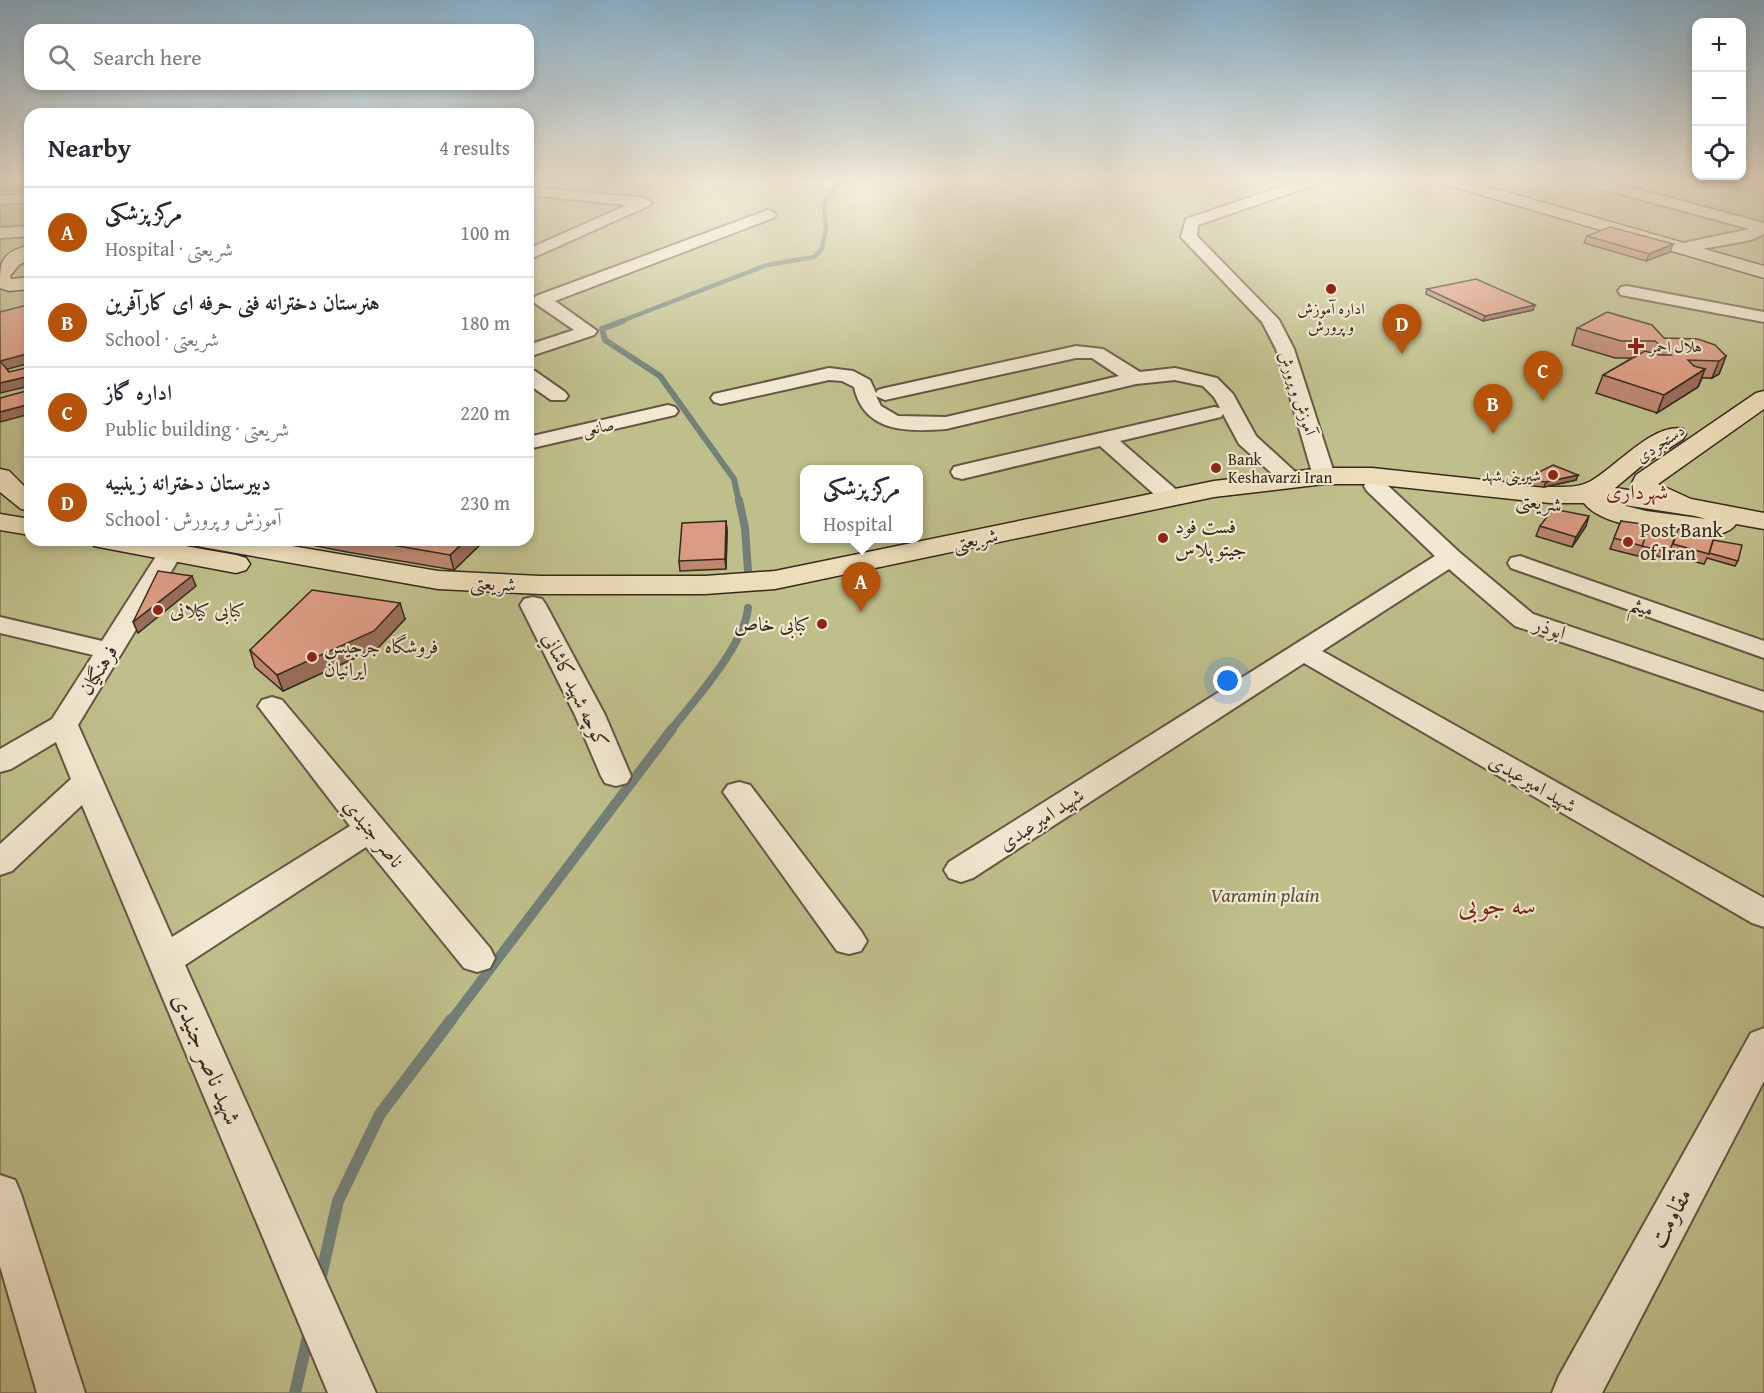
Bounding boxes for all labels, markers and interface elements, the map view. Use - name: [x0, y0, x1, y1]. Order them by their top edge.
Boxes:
- map controls: [1692, 18, 1746, 180]
- button: +: [1692, 18, 1746, 72]
- search box: [24, 24, 534, 90]
- icon: search: [45, 41, 78, 74]
- text: Search here: [93, 41, 202, 73]
- button: −: [1692, 72, 1746, 126]
- button: locate: [1692, 126, 1746, 180]
- text: Nearby: [48, 128, 131, 167]
- text: 4 results: [439, 133, 510, 162]
- text: مرکز پزشکی: [105, 196, 182, 228]
- text: A: [61, 218, 74, 247]
- text: 100 m: [460, 218, 510, 247]
- text: Hospital · شریعتی: [105, 234, 233, 263]
- marker: اداره آموزش و پرورش: [1324, 282, 1338, 296]
- text: هنرستان دخترانه فنی حرفه ای کارآفرین: [105, 286, 380, 318]
- place label: اداره آموزش و پرورش: [1297, 296, 1365, 338]
- pin: D: [1382, 304, 1422, 354]
- text: B: [61, 308, 74, 337]
- text: 180 m: [460, 308, 510, 337]
- text: School · شریعتی: [105, 324, 219, 353]
- place label: هلال احمر: [1648, 334, 1702, 358]
- marker: هلال احمر: [1627, 337, 1645, 355]
- street label: آموزش و پرورش: [1273, 348, 1323, 440]
- pin: C: [1524, 352, 1562, 401]
- text: اداره گاز: [105, 376, 172, 408]
- pin: B: [1474, 384, 1512, 434]
- text: C: [62, 398, 73, 427]
- text: 220 m: [460, 398, 510, 427]
- street label: صانعی: [580, 412, 616, 442]
- text: Public building · شریعتی: [105, 414, 290, 443]
- street label: دستجردی: [1631, 418, 1689, 468]
- place label: Bank Keshavarzi Iran: [1228, 447, 1332, 489]
- marker: Bank Keshavarzi Iran: [1209, 461, 1223, 475]
- place label: شیرینی شهد: [1482, 463, 1541, 487]
- popup: [800, 465, 923, 543]
- text: دبیرستان دخترانه زینبیه: [105, 466, 271, 498]
- marker: شیرینی شهد: [1546, 468, 1560, 482]
- text: مرکز پزشکی: [823, 471, 900, 503]
- district label: شهرداری: [1606, 476, 1668, 507]
- street label: شریعتی: [1514, 484, 1564, 520]
- text: D: [61, 488, 74, 517]
- text: 230 m: [460, 488, 510, 517]
- text: School · آموزش و پرورش: [105, 504, 282, 533]
- text: Hospital: [823, 509, 893, 538]
- place label: فست فود جیتو پلاس: [1175, 511, 1247, 564]
- place label: Post Bank of Iran: [1640, 515, 1723, 567]
- street label: شریعتی: [949, 520, 1001, 558]
- marker: فست فود جیتو پلاس: [1156, 531, 1170, 545]
- marker: Post Bank of Iran: [1621, 535, 1635, 549]
- pin: A: [842, 562, 880, 612]
- street label: شریعتی: [469, 567, 517, 599]
- street label: میثم: [1624, 588, 1658, 629]
- place label: کبابی کیلانی: [170, 595, 245, 625]
- marker: کبابی کیلانی: [151, 603, 165, 617]
- street label: ابوذر: [1528, 608, 1570, 646]
- place label: کبابی خاص: [734, 609, 810, 639]
- marker: کبابی خاص: [815, 617, 829, 631]
- street label: كوچه شهيد كاشاني: [534, 627, 617, 753]
- place label: فروشگاه جرجیس ایرانیان: [324, 631, 438, 683]
- street label: فرهنگیان: [71, 639, 124, 701]
- marker: فروشگاه جرجیس ایرانیان: [305, 650, 319, 664]
- your location: [1213, 666, 1242, 695]
- street label: شهید امیرعبدی: [1484, 746, 1583, 819]
- street label: شهید امیرعبدی: [992, 780, 1089, 857]
- street label: ناصر جنيدي: [336, 792, 412, 875]
- park label: Varamin plain: [1210, 880, 1320, 909]
- district label: سه جوبی: [1458, 885, 1536, 924]
- street label: شهيد ناصر جنیدی: [164, 987, 251, 1130]
- street label: مقاومت: [1639, 1181, 1700, 1254]

